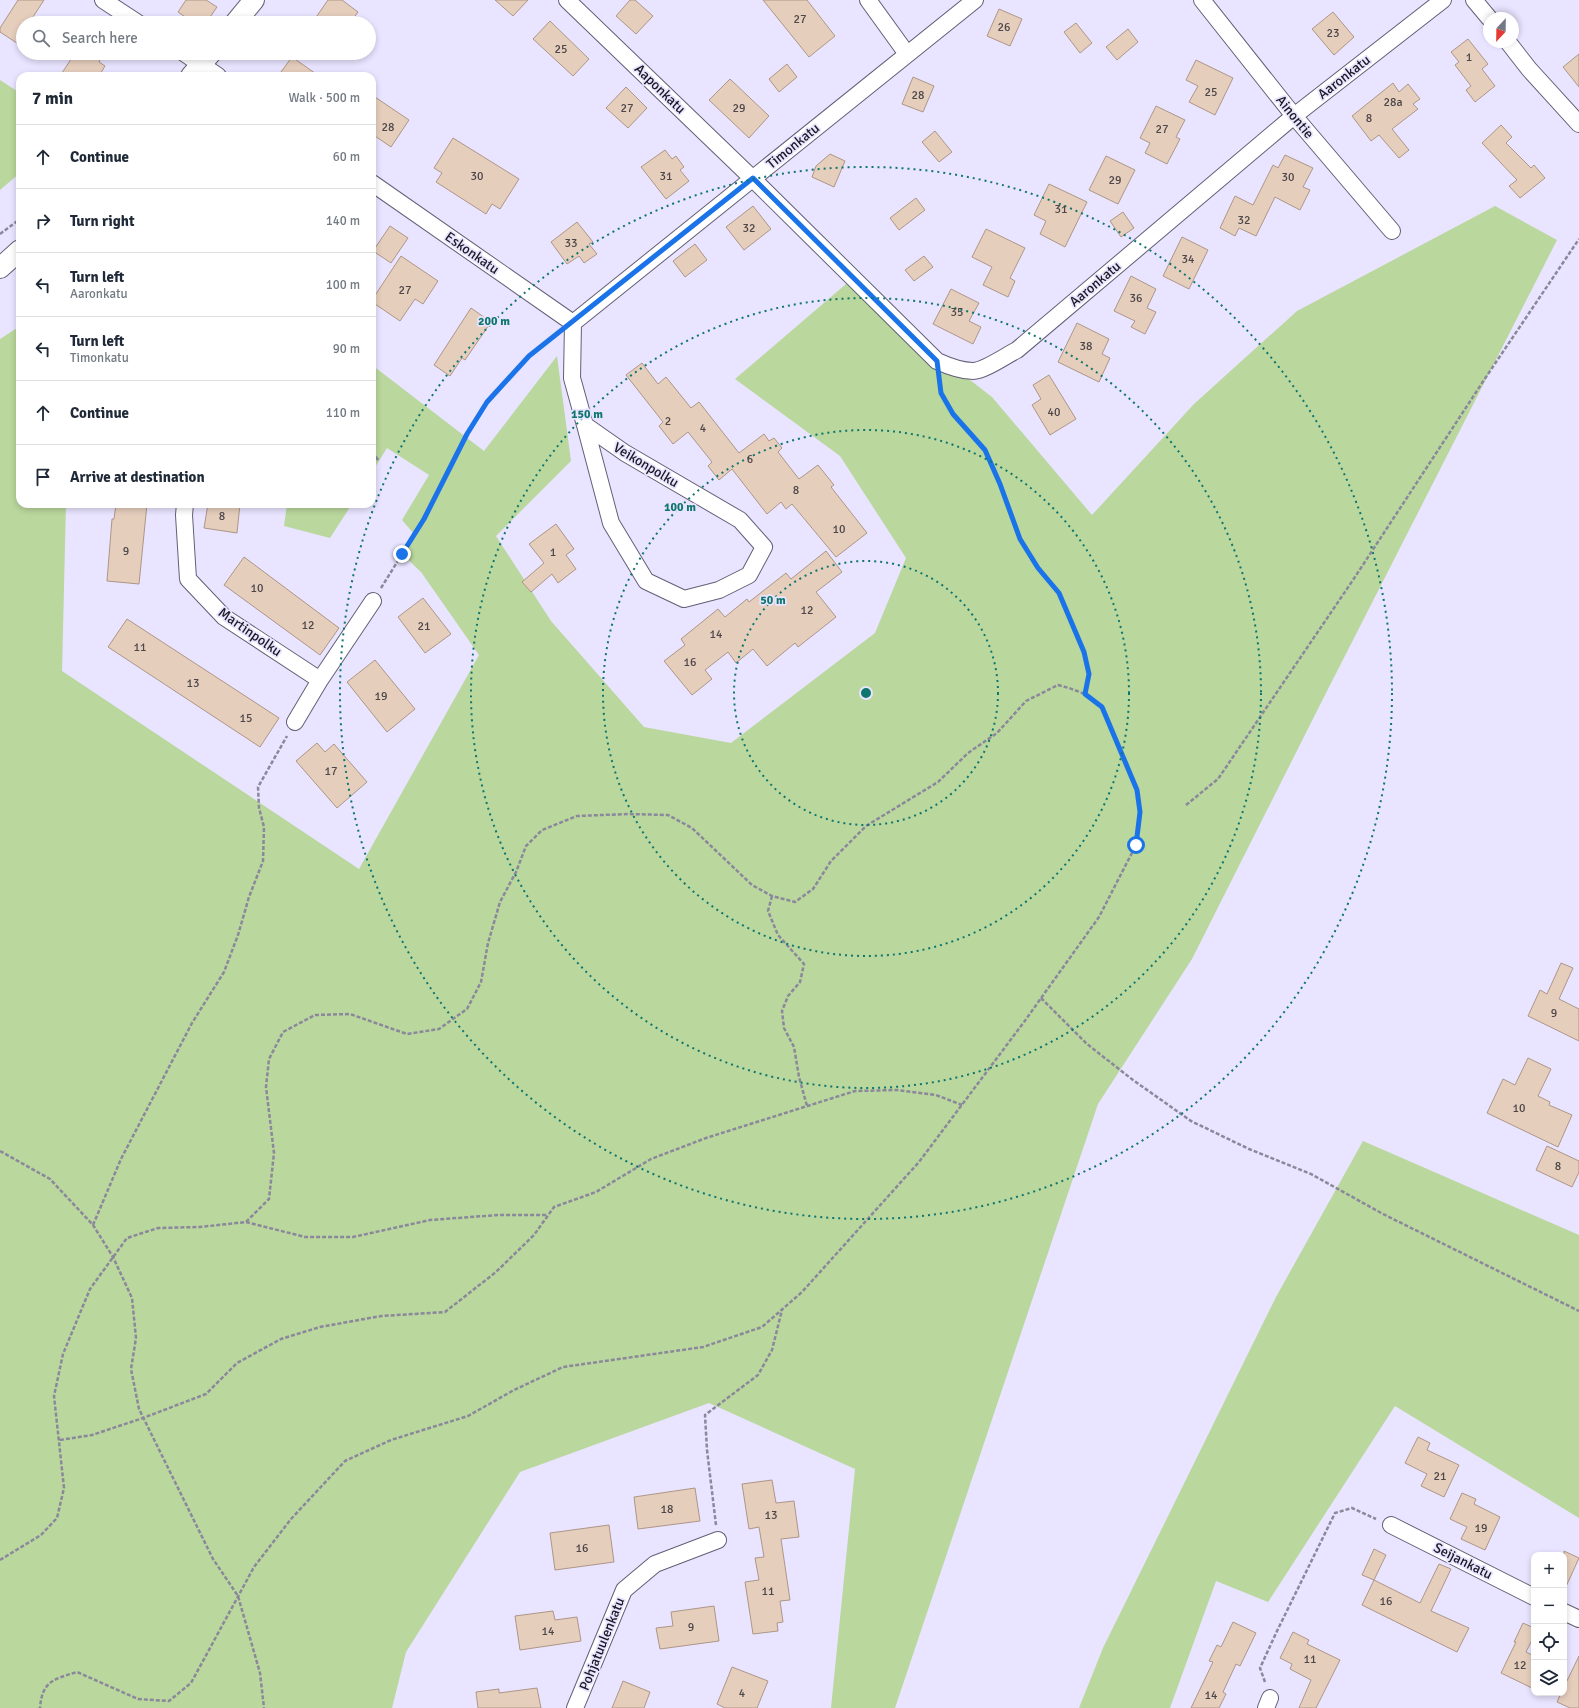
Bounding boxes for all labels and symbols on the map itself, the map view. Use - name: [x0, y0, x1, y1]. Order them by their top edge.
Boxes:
- house number: 27: [794, 12, 806, 27]
- north arrow: [1483, 12, 1519, 48]
- house number: 26: [998, 20, 1010, 35]
- house number: 23: [1327, 26, 1339, 41]
- house number: 25: [555, 42, 567, 57]
- house number: 1: [1466, 50, 1472, 65]
- street label: Aaronkatu: [1314, 51, 1374, 103]
- street label: Aaponkatu: [631, 60, 689, 118]
- house number: 25: [1205, 85, 1217, 100]
- house number: 28: [912, 88, 924, 103]
- street label: Ainontie: [1272, 92, 1318, 142]
- house number: 28a: [1383, 95, 1403, 110]
- house number: 27: [621, 101, 633, 116]
- house number: 29: [733, 101, 745, 116]
- house number: 8: [1366, 111, 1372, 126]
- street label: Timonkatu: [763, 119, 823, 173]
- house number: 28: [382, 120, 394, 135]
- house number: 27: [1156, 122, 1168, 137]
- house number: 30: [471, 169, 483, 184]
- house number: 31: [660, 169, 672, 184]
- house number: 30: [1282, 170, 1294, 185]
- house number: 29: [1109, 173, 1121, 188]
- house number: 31: [1055, 202, 1067, 217]
- house number: 32: [1238, 213, 1250, 228]
- house number: 32: [743, 221, 755, 236]
- street label: Eskonkatu: [442, 228, 502, 278]
- house number: 33: [565, 236, 577, 251]
- house number: 34: [1182, 252, 1195, 267]
- street label: Aaronkatu: [1066, 258, 1124, 310]
- house number: 27: [399, 283, 411, 298]
- house number: 36: [1130, 291, 1142, 306]
- house number: 35: [951, 305, 963, 320]
- text: 200 m: [478, 314, 510, 329]
- house number: 38: [1080, 339, 1092, 354]
- house number: 40: [1048, 405, 1060, 420]
- text: 150 m: [571, 407, 603, 422]
- house number: 2: [665, 414, 671, 429]
- house number: 4: [700, 421, 707, 436]
- street label: Veikonpolku: [610, 439, 682, 491]
- house number: 6: [747, 452, 753, 467]
- house number: 8: [793, 483, 799, 498]
- text: 100 m: [664, 500, 696, 515]
- house number: 8: [219, 509, 225, 524]
- house number: 10: [833, 522, 845, 537]
- house number: 9: [123, 544, 129, 559]
- route end: [393, 545, 411, 563]
- house number: 1: [550, 545, 556, 560]
- house number: 10: [251, 581, 263, 596]
- text: 50 m: [760, 593, 786, 608]
- house number: 12: [801, 603, 813, 618]
- street label: Martinpolku: [215, 604, 285, 660]
- house number: 12: [302, 618, 314, 633]
- house number: 21: [418, 619, 430, 634]
- house number: 14: [710, 627, 723, 642]
- house number: 11: [134, 640, 146, 655]
- house number: 16: [684, 655, 696, 670]
- house number: 13: [187, 676, 199, 691]
- centre of rings: [859, 686, 873, 700]
- house number: 19: [375, 689, 387, 704]
- house number: 15: [240, 711, 252, 726]
- house number: 17: [325, 764, 337, 779]
- route start: [1127, 836, 1145, 854]
- house number: 9: [1551, 1006, 1557, 1021]
- house number: 10: [1513, 1101, 1525, 1116]
- house number: 8: [1555, 1159, 1561, 1174]
- house number: 21: [1434, 1469, 1446, 1484]
- house number: 18: [661, 1502, 673, 1517]
- house number: 13: [765, 1508, 777, 1523]
- house number: 19: [1475, 1521, 1487, 1536]
- street label: Seijankatu: [1431, 1539, 1495, 1583]
- house number: 16: [576, 1541, 588, 1556]
- house number: 11: [762, 1584, 774, 1599]
- house number: 16: [1380, 1594, 1392, 1609]
- street label: Pohjatuulenkatu: [576, 1595, 628, 1693]
- house number: 9: [688, 1620, 694, 1635]
- house number: 14: [542, 1624, 555, 1639]
- house number: 11: [1304, 1652, 1316, 1667]
- house number: 12: [1514, 1658, 1526, 1673]
- house number: 4: [739, 1686, 746, 1701]
- house number: 14: [1205, 1688, 1218, 1703]

